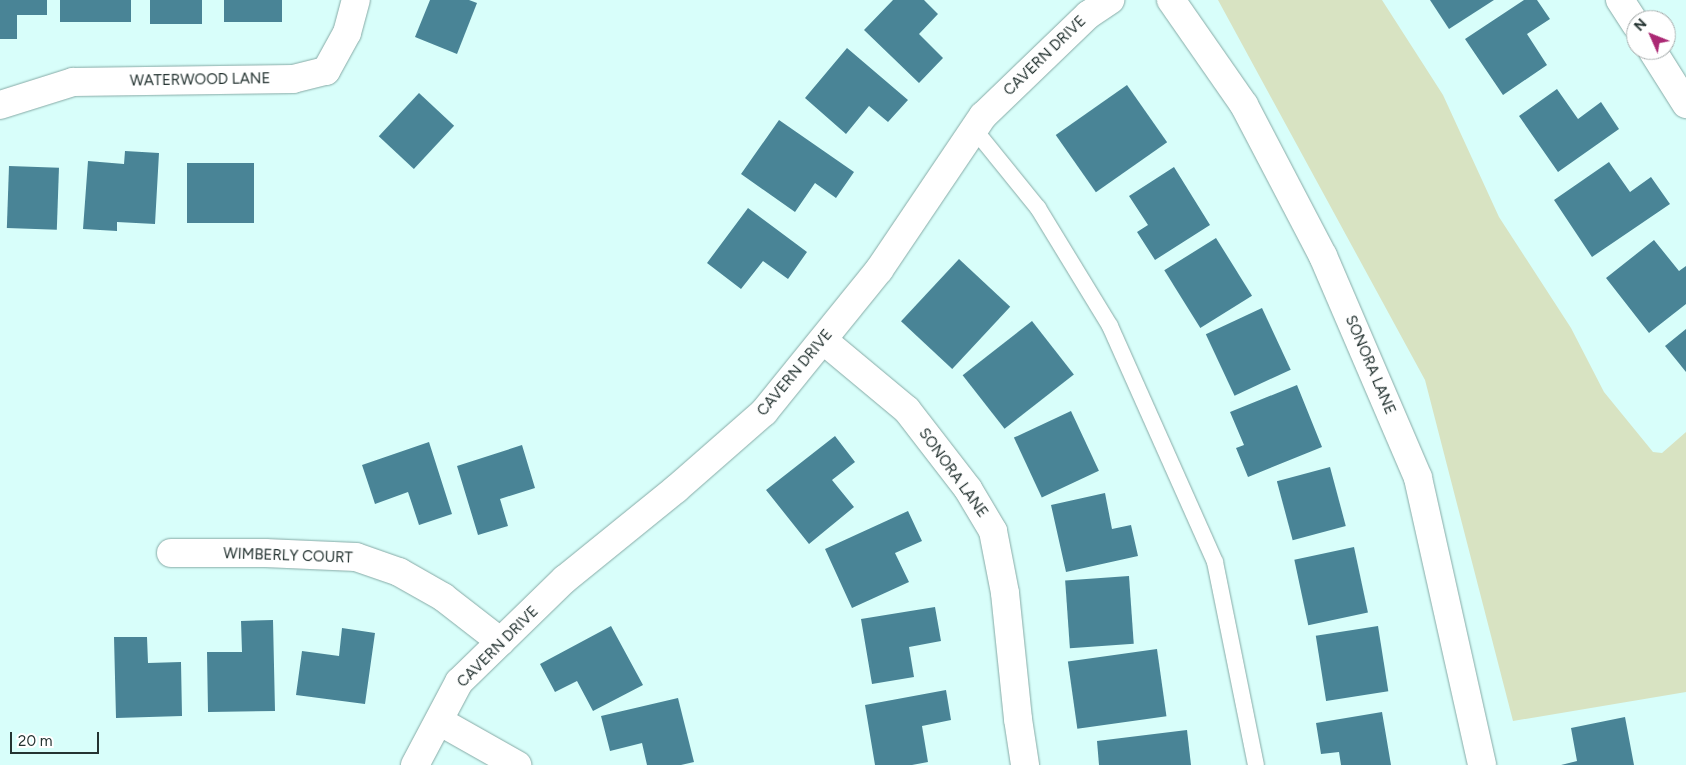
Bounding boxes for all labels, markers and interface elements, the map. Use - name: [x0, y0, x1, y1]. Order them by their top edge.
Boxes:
- north arrow: [1626, 10, 1676, 60]
- street label: CAVERN DRIVE: [1000, 12, 1090, 100]
- text: N: [1631, 15, 1650, 35]
- street label: WATERWOOD LANE: [130, 70, 270, 90]
- street label: SONORA LANE: [1341, 313, 1399, 417]
- street label: CAVERN DRIVE: [754, 326, 836, 420]
- street label: SONORA LANE: [915, 425, 991, 521]
- street label: WIMBERLY COURT: [223, 545, 353, 567]
- street label: CAVERN DRIVE: [454, 603, 542, 691]
- scale bar: [12, 722, 101, 754]
- text: 20 m: [18, 732, 52, 750]

